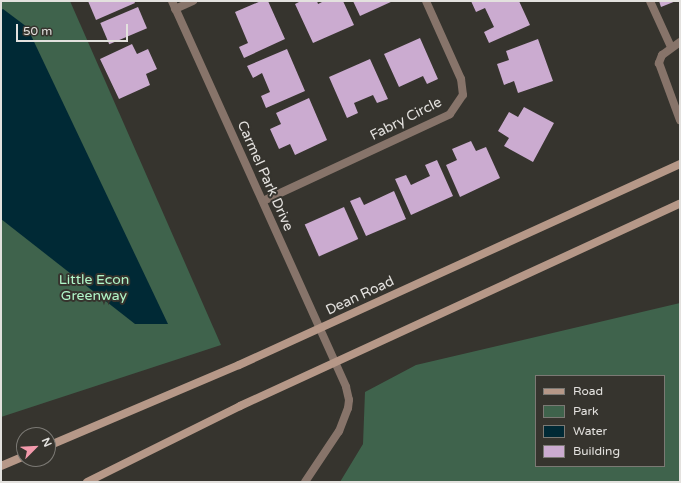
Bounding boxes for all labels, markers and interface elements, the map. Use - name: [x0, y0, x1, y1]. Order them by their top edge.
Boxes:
- scale bar: [18, 16, 130, 42]
- text: 50 m: [23, 24, 52, 38]
- street label: Fabry Circle: [367, 94, 445, 144]
- street label: Carmel Park Drive: [233, 118, 297, 234]
- park label: Little Econ Greenway: [59, 272, 129, 304]
- street label: Dean Road: [323, 273, 397, 319]
- legend: [535, 375, 665, 467]
- text: Road: [573, 384, 603, 398]
- text: Park: [573, 404, 599, 418]
- text: Water: [573, 424, 607, 438]
- north arrow: [16, 427, 56, 467]
- text: N: [39, 436, 54, 449]
- text: Building: [573, 444, 620, 458]

